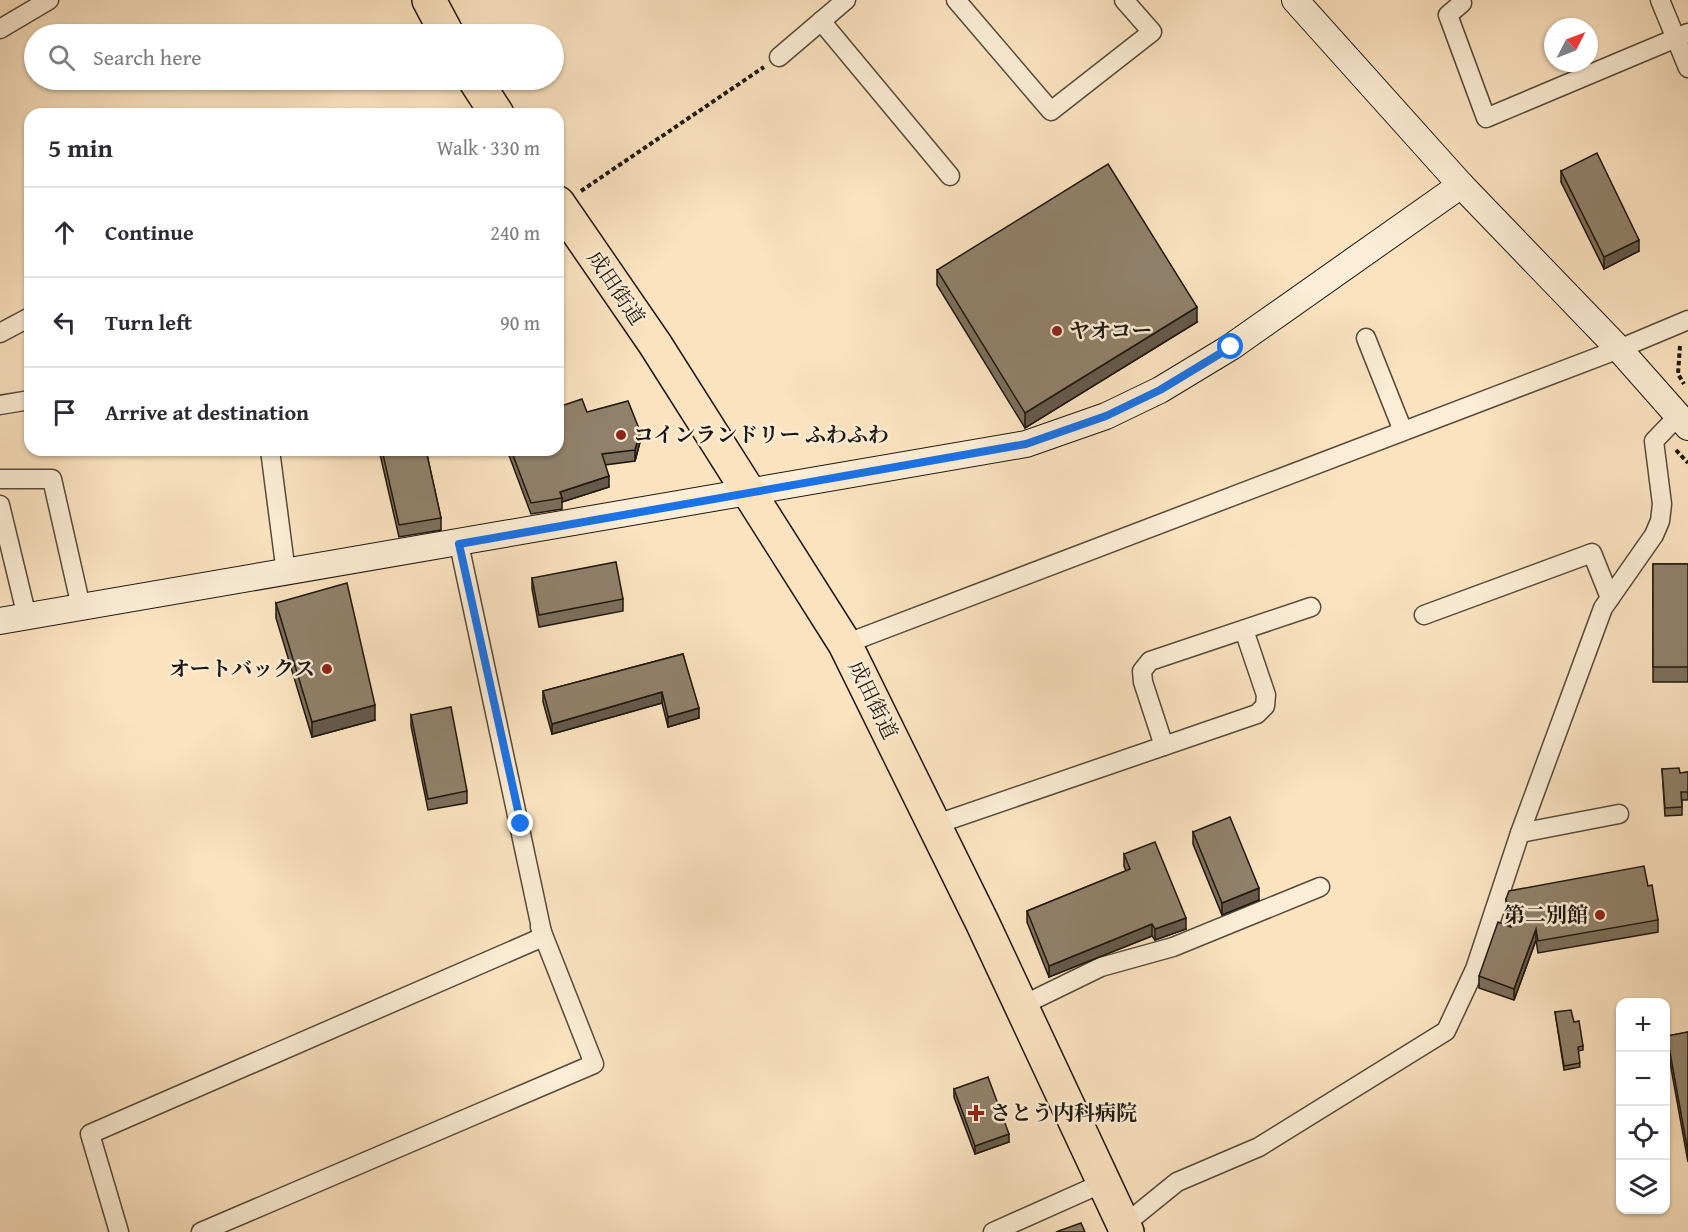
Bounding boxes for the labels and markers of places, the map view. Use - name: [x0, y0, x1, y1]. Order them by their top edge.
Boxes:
- place label: ヤオコー: [1069, 315, 1152, 346]
- marker: ヤオコー: [1050, 324, 1064, 338]
- place label: コインランドリー ふわふわ: [633, 419, 889, 450]
- marker: コインランドリー ふわふわ: [614, 428, 628, 442]
- place label: オートバックス: [169, 653, 315, 684]
- marker: オートバックス: [320, 662, 334, 676]
- place label: 第二別館: [1504, 899, 1588, 930]
- marker: 第二別館: [1593, 908, 1607, 922]
- place label: さとう内科病院: [990, 1097, 1137, 1128]
- marker: さとう内科病院: [967, 1104, 985, 1122]

